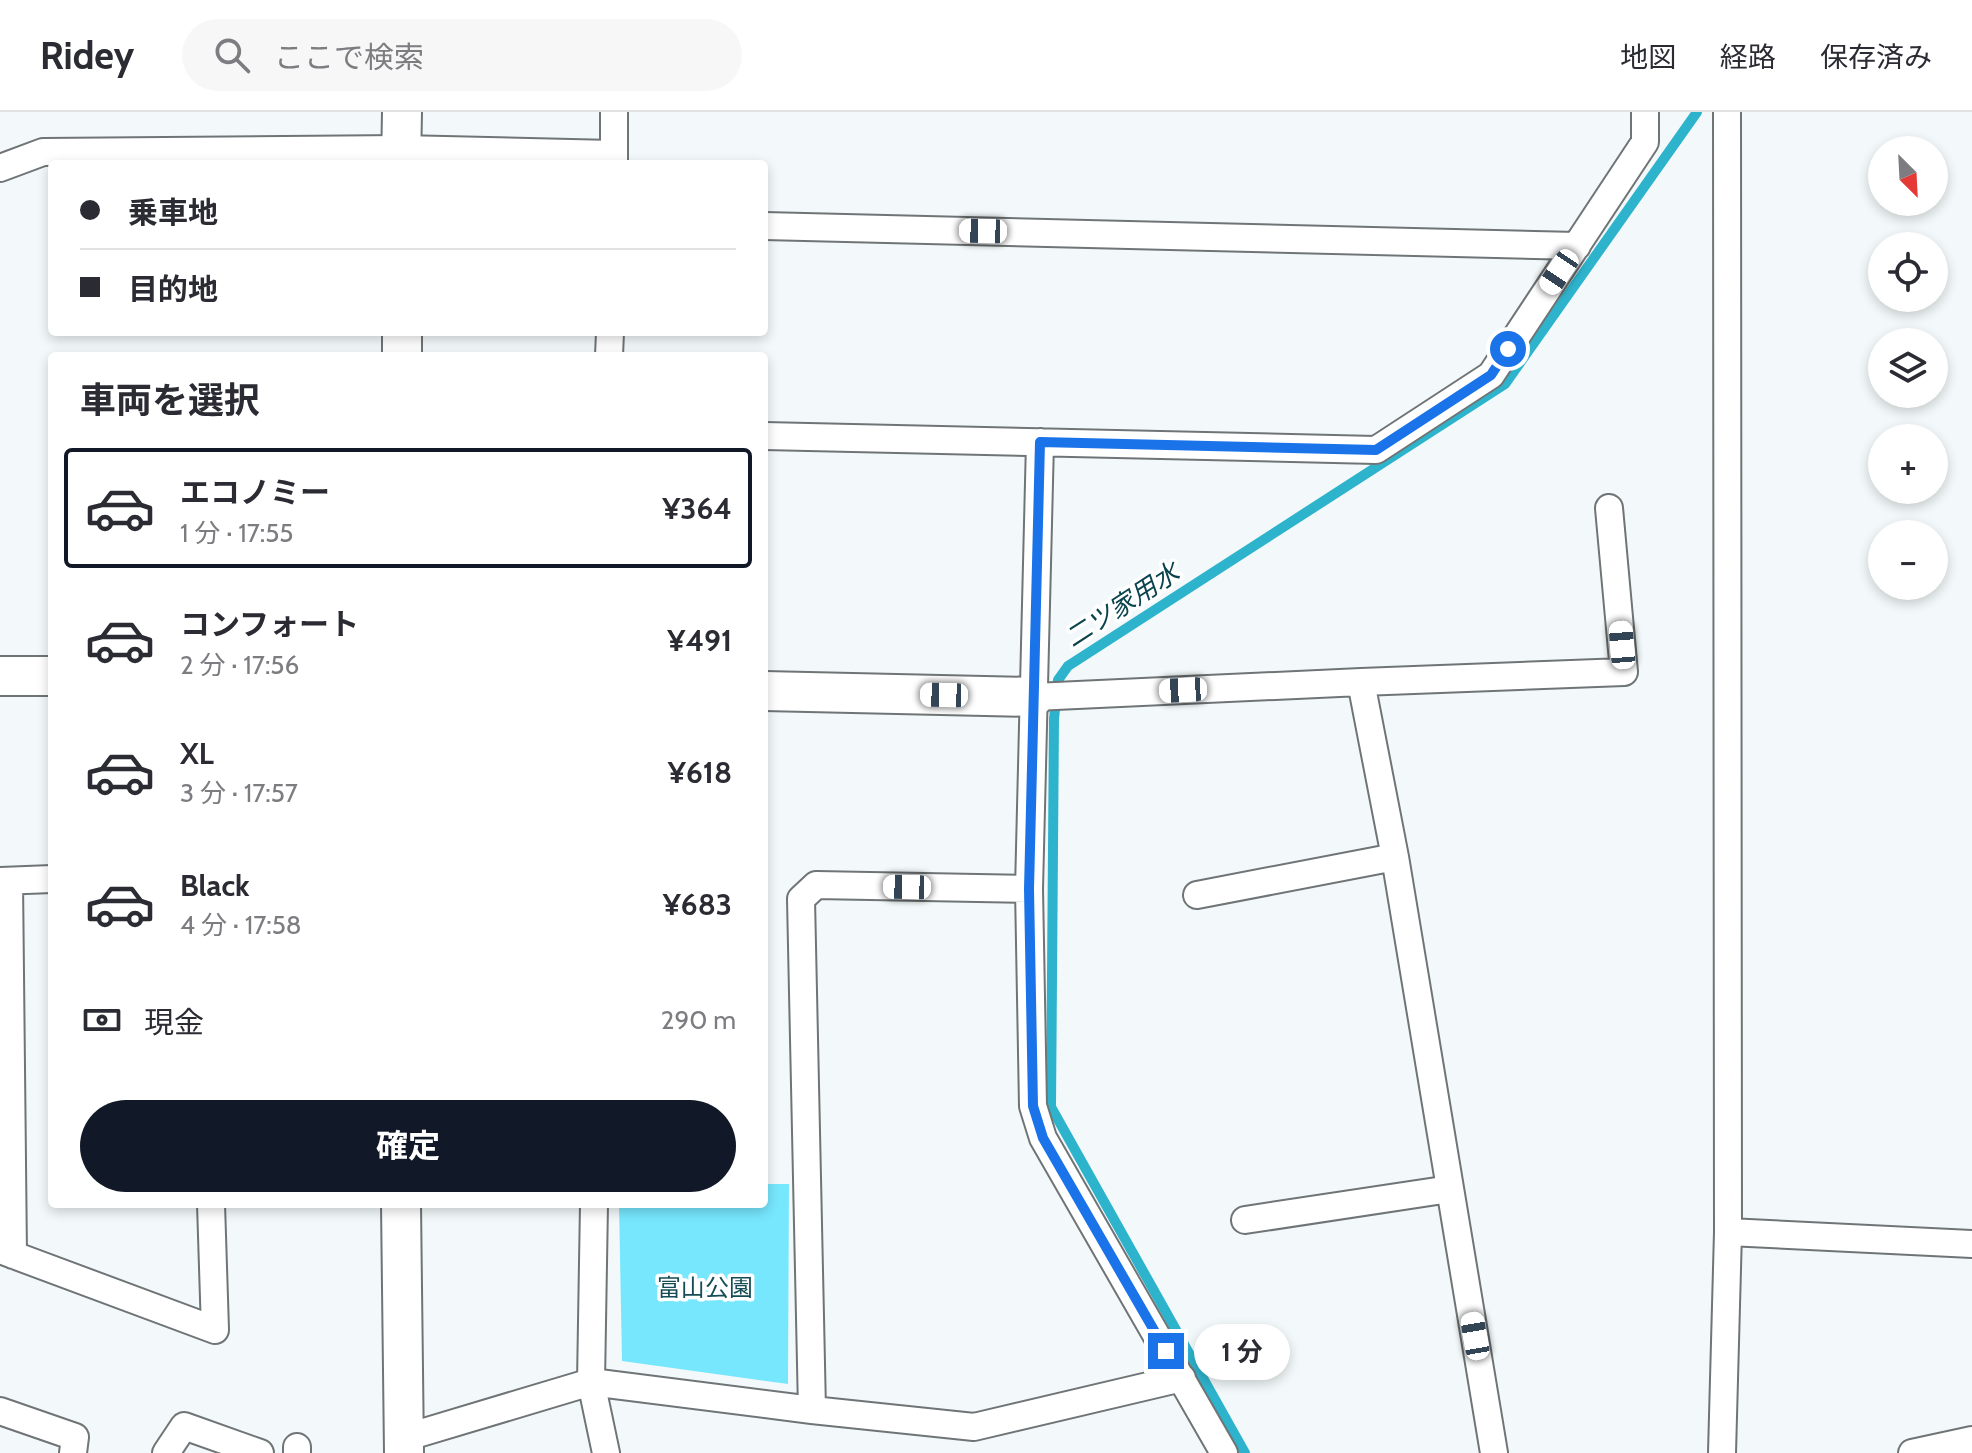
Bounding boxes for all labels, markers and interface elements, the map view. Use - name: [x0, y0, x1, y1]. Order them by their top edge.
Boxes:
- search box: [182, 19, 742, 91]
- text: Ridey: [40, 32, 134, 79]
- icon: search: [210, 33, 254, 77]
- text: ここで検索: [274, 39, 424, 76]
- text: 地図: [1620, 40, 1676, 74]
- text: 経路: [1720, 40, 1776, 74]
- text: 保存済み: [1820, 40, 1932, 74]
- north arrow: [1868, 136, 1948, 216]
- map controls: [1868, 136, 1948, 600]
- text: 乗車地: [128, 194, 218, 231]
- car: [959, 219, 1007, 243]
- button: locate: [1868, 232, 1948, 312]
- car: [1536, 245, 1582, 299]
- text: 目的地: [128, 271, 218, 308]
- button: layers: [1868, 328, 1948, 408]
- route start: [1490, 331, 1526, 367]
- text: 車両を選択: [80, 378, 260, 422]
- button: +: [1868, 424, 1948, 504]
- icon: car: [84, 472, 156, 544]
- text: エコノミー: [180, 474, 330, 511]
- text: ¥364: [662, 490, 732, 527]
- text: 1 分 · 17:55: [180, 517, 293, 549]
- button: −: [1868, 520, 1948, 600]
- water label: 二ツ家用水: [1059, 555, 1188, 654]
- icon: car: [84, 604, 156, 676]
- text: コンフォート: [180, 606, 359, 643]
- car: [1608, 620, 1636, 670]
- text: ¥491: [667, 622, 732, 659]
- text: 2 分 · 17:56: [180, 649, 299, 681]
- car: [1158, 677, 1208, 703]
- car: [920, 683, 968, 707]
- text: XL: [180, 735, 214, 772]
- icon: car: [84, 736, 156, 808]
- text: ¥618: [668, 754, 732, 791]
- text: 3 分 · 17:57: [180, 777, 298, 809]
- text: Black: [180, 867, 250, 904]
- icon: car: [84, 868, 156, 940]
- car: [883, 875, 931, 899]
- text: ¥683: [663, 886, 732, 923]
- text: 4 分 · 17:58: [180, 909, 302, 941]
- icon: cash: [80, 998, 124, 1042]
- text: 現金: [144, 1004, 204, 1041]
- text: 290 m: [661, 1004, 736, 1036]
- button: 確定: [80, 1100, 736, 1192]
- park label: 富山公園: [657, 1273, 753, 1302]
- car: [1459, 1310, 1491, 1362]
- callout: 1 分: [1194, 1323, 1290, 1379]
- route end: [1148, 1333, 1184, 1369]
- text: 1 分: [1221, 1336, 1263, 1368]

